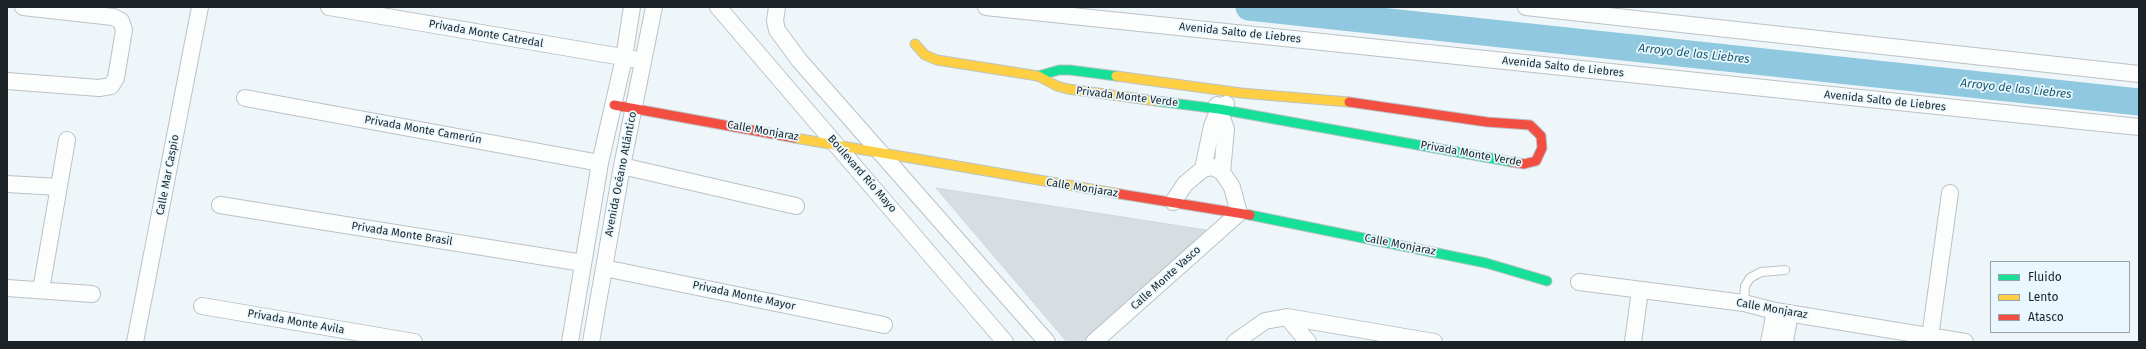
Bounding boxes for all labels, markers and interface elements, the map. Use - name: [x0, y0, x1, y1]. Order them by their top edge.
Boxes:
- street label: Privada Monte Catredal: [428, 17, 544, 51]
- street label: Avenida Salto de Liebres: [1178, 20, 1302, 46]
- water label: Arroyo de las Liebres: [1638, 41, 1750, 67]
- street label: Avenida Salto de Liebres: [1501, 54, 1625, 80]
- water label: Arroyo de las Liebres: [1960, 76, 2072, 102]
- street label: Privada Monte Verde: [1075, 84, 1179, 110]
- street label: Avenida Salto de Liebres: [1823, 88, 1947, 114]
- street label: Avenida Océano Atlántico: [602, 110, 640, 238]
- street label: Privada Monte Camerún: [363, 113, 483, 147]
- street label: Calle Monjaraz: [726, 118, 800, 144]
- street label: Boulevard Río Mayo: [825, 132, 899, 216]
- street label: Calle Mar Caspio: [154, 133, 182, 217]
- street label: Privada Monte Verde: [1419, 139, 1523, 169]
- street label: Calle Monjaraz: [1045, 176, 1119, 200]
- street label: Privada Monte Brasil: [350, 219, 454, 249]
- street label: Calle Monjaraz: [1363, 232, 1437, 258]
- street label: Calle Monte Vasco: [1128, 243, 1204, 313]
- legend: [1990, 261, 2130, 333]
- text: Fluido: [2028, 270, 2062, 284]
- street label: Privada Monte Mayor: [691, 279, 797, 313]
- text: Lento: [2028, 290, 2058, 304]
- street label: Calle Monjaraz: [1735, 296, 1809, 322]
- street label: Privada Monte Avila: [246, 307, 346, 337]
- text: Atasco: [2028, 310, 2064, 324]

